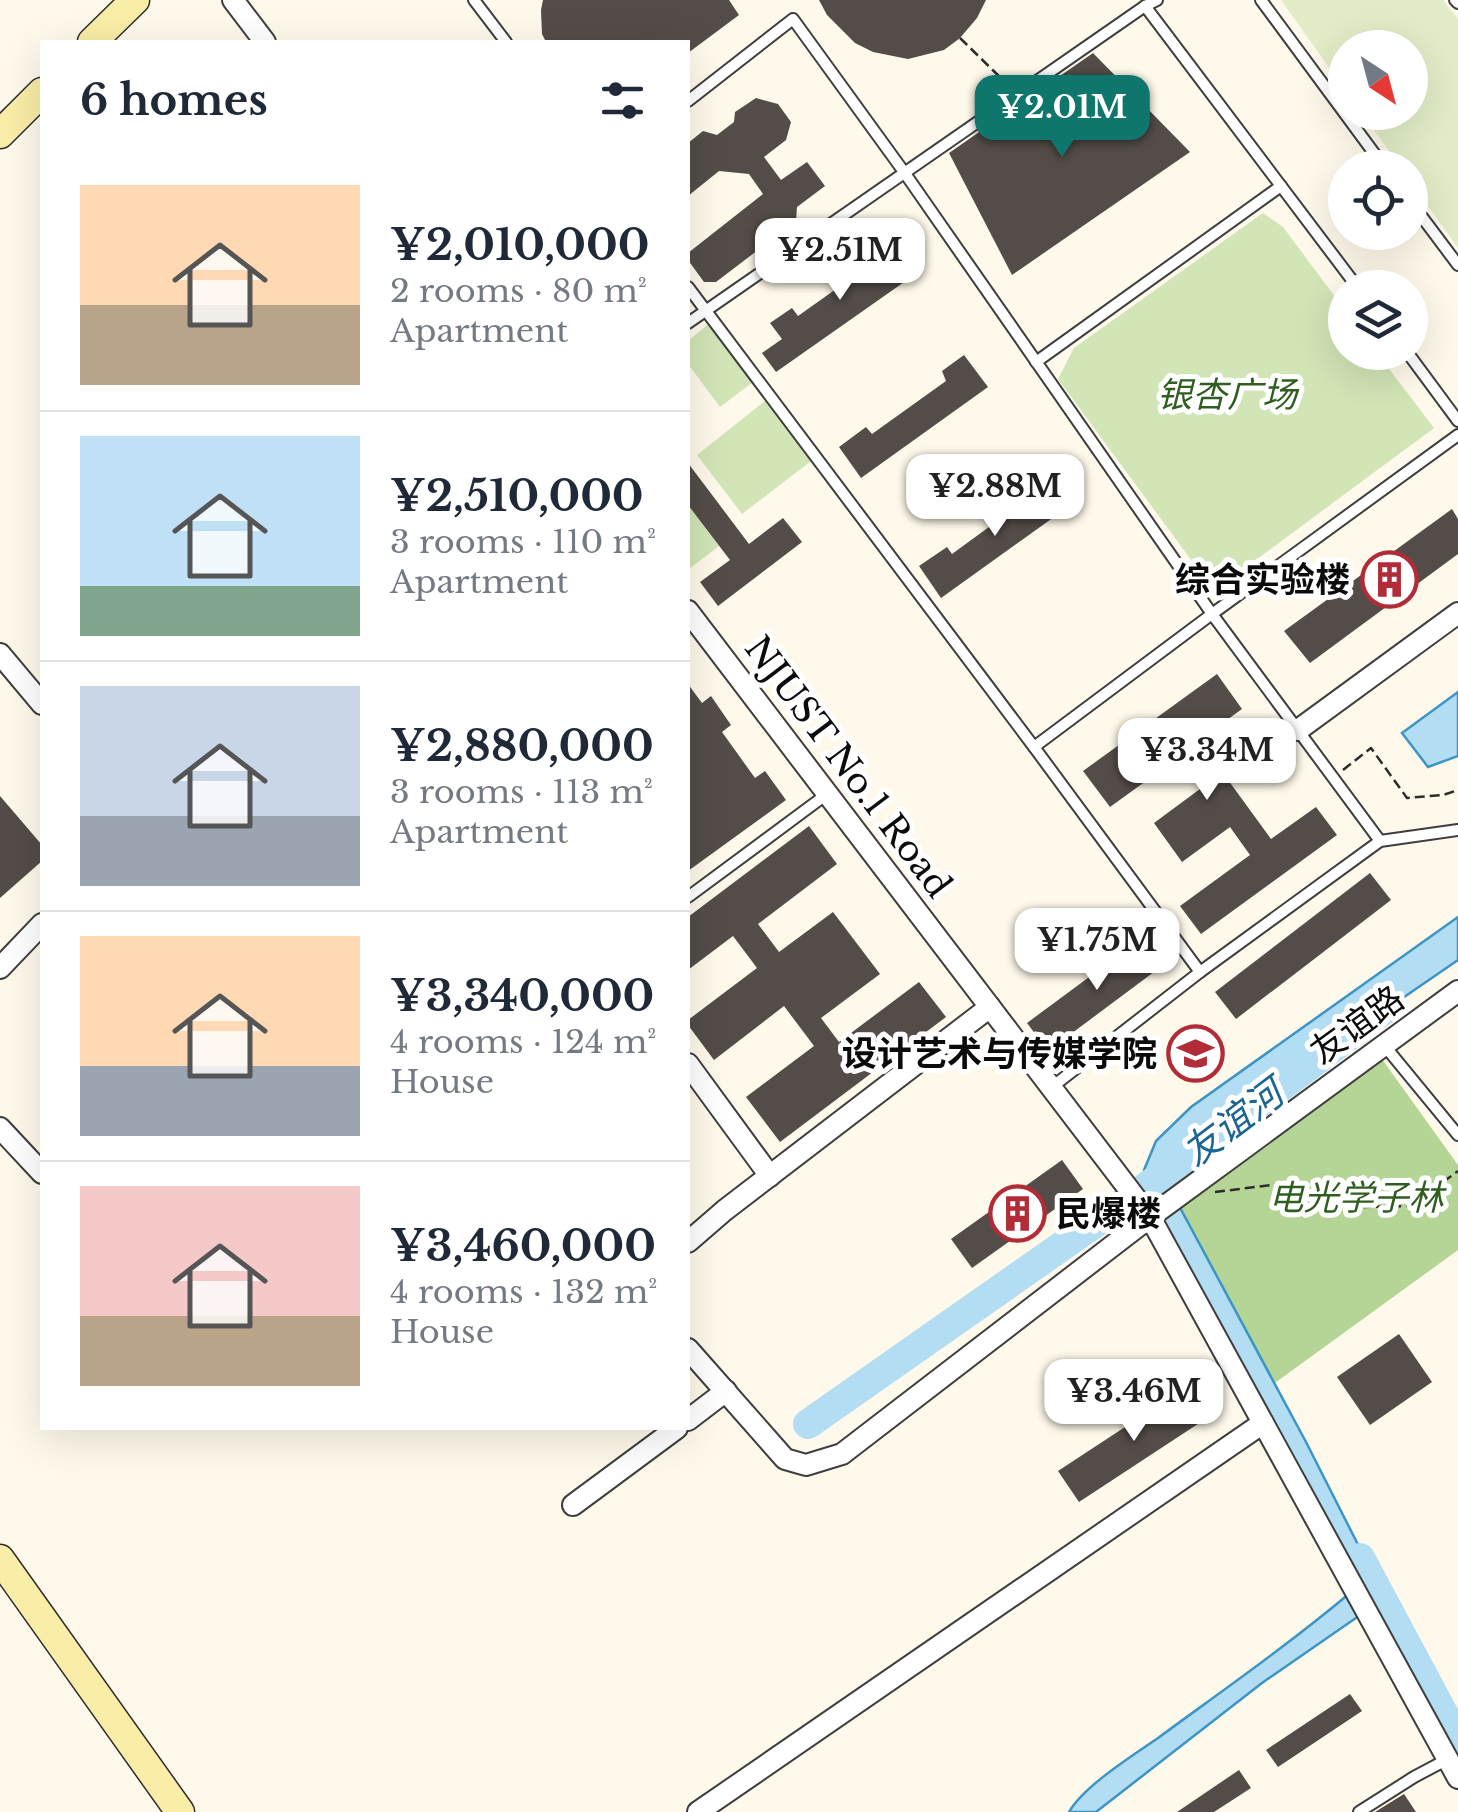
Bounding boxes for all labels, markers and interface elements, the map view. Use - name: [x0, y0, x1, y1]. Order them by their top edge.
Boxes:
- north arrow: [1328, 30, 1428, 130]
- map controls: [1328, 30, 1428, 370]
- icon: filters: [595, 73, 650, 128]
- text: 6 homes: [80, 74, 268, 126]
- pin: ¥2.01M: [981, 75, 1143, 160]
- text: ¥2.01M: [997, 87, 1127, 127]
- button: locate: [1328, 150, 1428, 250]
- pin: ¥2.51M: [759, 218, 921, 303]
- text: ¥2,010,000: [390, 219, 649, 271]
- icon: home: [160, 225, 280, 345]
- text: ¥2.51M: [777, 230, 903, 270]
- button: layers: [1328, 270, 1428, 370]
- text: 2 rooms · 80 m²: [390, 271, 647, 311]
- text: Apartment: [390, 311, 568, 351]
- park label: 银杏广场: [1157, 373, 1300, 416]
- pin: ¥2.88M: [914, 454, 1076, 539]
- text: ¥2.88M: [928, 466, 1062, 506]
- text: ¥2,510,000: [390, 470, 644, 522]
- icon: home: [160, 476, 280, 596]
- text: 3 rooms · 110 m²: [390, 522, 656, 562]
- building icon: 综合实验楼: [1359, 550, 1419, 610]
- place label: 综合实验楼: [1175, 558, 1350, 601]
- text: Apartment: [390, 562, 568, 602]
- street label: NJUST No.1 Road: [736, 628, 961, 906]
- pin: ¥3.34M: [1126, 718, 1288, 803]
- text: ¥2,880,000: [390, 720, 654, 772]
- icon: home: [160, 726, 280, 846]
- text: ¥3.34M: [1140, 730, 1274, 770]
- text: 3 rooms · 113 m²: [390, 772, 653, 812]
- text: Apartment: [390, 812, 568, 852]
- pin: ¥1.75M: [1016, 908, 1178, 993]
- text: ¥1.75M: [1037, 920, 1157, 960]
- text: ¥3,340,000: [390, 970, 654, 1022]
- icon: home: [160, 976, 280, 1096]
- street label: 友谊路: [1302, 976, 1412, 1073]
- text: 4 rooms · 124 m²: [390, 1022, 656, 1062]
- school or university icon: 设计艺术与传媒学院: [1166, 1024, 1226, 1084]
- place label: 设计艺术与传媒学院: [842, 1032, 1157, 1075]
- text: House: [390, 1062, 494, 1102]
- water label: 友谊河: [1173, 1065, 1298, 1176]
- park label: 电光学子林: [1268, 1176, 1447, 1219]
- building icon: 民爆楼: [987, 1184, 1047, 1244]
- place label: 民爆楼: [1056, 1192, 1161, 1235]
- text: ¥3,460,000: [390, 1220, 656, 1272]
- icon: home: [160, 1226, 280, 1346]
- text: 4 rooms · 132 m²: [390, 1272, 657, 1312]
- text: House: [390, 1312, 494, 1352]
- pin: ¥3.46M: [1053, 1359, 1215, 1444]
- text: ¥3.46M: [1066, 1371, 1202, 1411]

